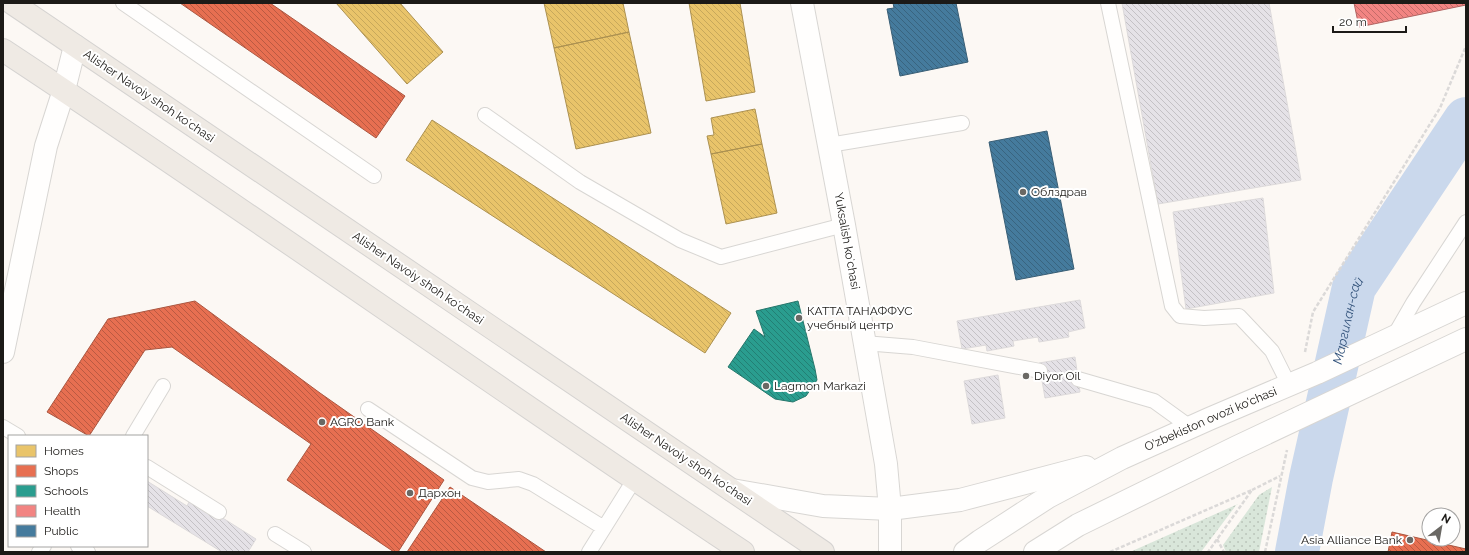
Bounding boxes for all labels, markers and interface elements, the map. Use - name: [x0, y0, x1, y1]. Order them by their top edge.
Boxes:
- scale bar: [1333, 8, 1406, 34]
- text: 20 m: [1339, 15, 1367, 29]
- street label: Alisher Navoiy shoh koʻchasi: [81, 47, 217, 145]
- place label: Облздрав: [1031, 185, 1087, 199]
- marker: Облздрав: [1018, 187, 1028, 197]
- street label: Yuksalish koʻchasi: [832, 191, 862, 291]
- street label: Alisher Navoiy shoh koʻchasi: [350, 229, 486, 327]
- water label: Маргилан-сай: [1330, 274, 1367, 366]
- place label: КАТТА ТАНАФФУС учебный центр: [807, 304, 913, 332]
- marker: КАТТА ТАНАФФУС учебный центр: [794, 313, 804, 323]
- place label: Diyor Oil: [1034, 369, 1081, 383]
- marker: Diyor Oil: [1021, 371, 1031, 381]
- place label: Lagmon Markazi: [774, 379, 866, 393]
- marker: Lagmon Markazi: [761, 381, 771, 391]
- street label: O'zbekiston ovozi ko'chasi: [1142, 384, 1279, 454]
- street label: Alisher Navoiy shoh koʻchasi: [618, 410, 754, 508]
- place label: AGRO Bank: [330, 415, 395, 429]
- marker: AGRO Bank: [317, 417, 327, 427]
- legend: [8, 435, 148, 547]
- text: Homes: [44, 444, 84, 458]
- text: Shops: [44, 464, 79, 478]
- text: Schools: [44, 484, 88, 498]
- place label: Дархон: [418, 486, 461, 500]
- marker: Дархон: [405, 488, 415, 498]
- text: Health: [44, 504, 81, 518]
- north arrow: [1421, 507, 1461, 547]
- text: N: [1439, 511, 1453, 527]
- text: Public: [44, 524, 79, 538]
- place label: Asia Alliance Bank: [1301, 533, 1403, 547]
- marker: Asia Alliance Bank: [1405, 535, 1415, 545]

